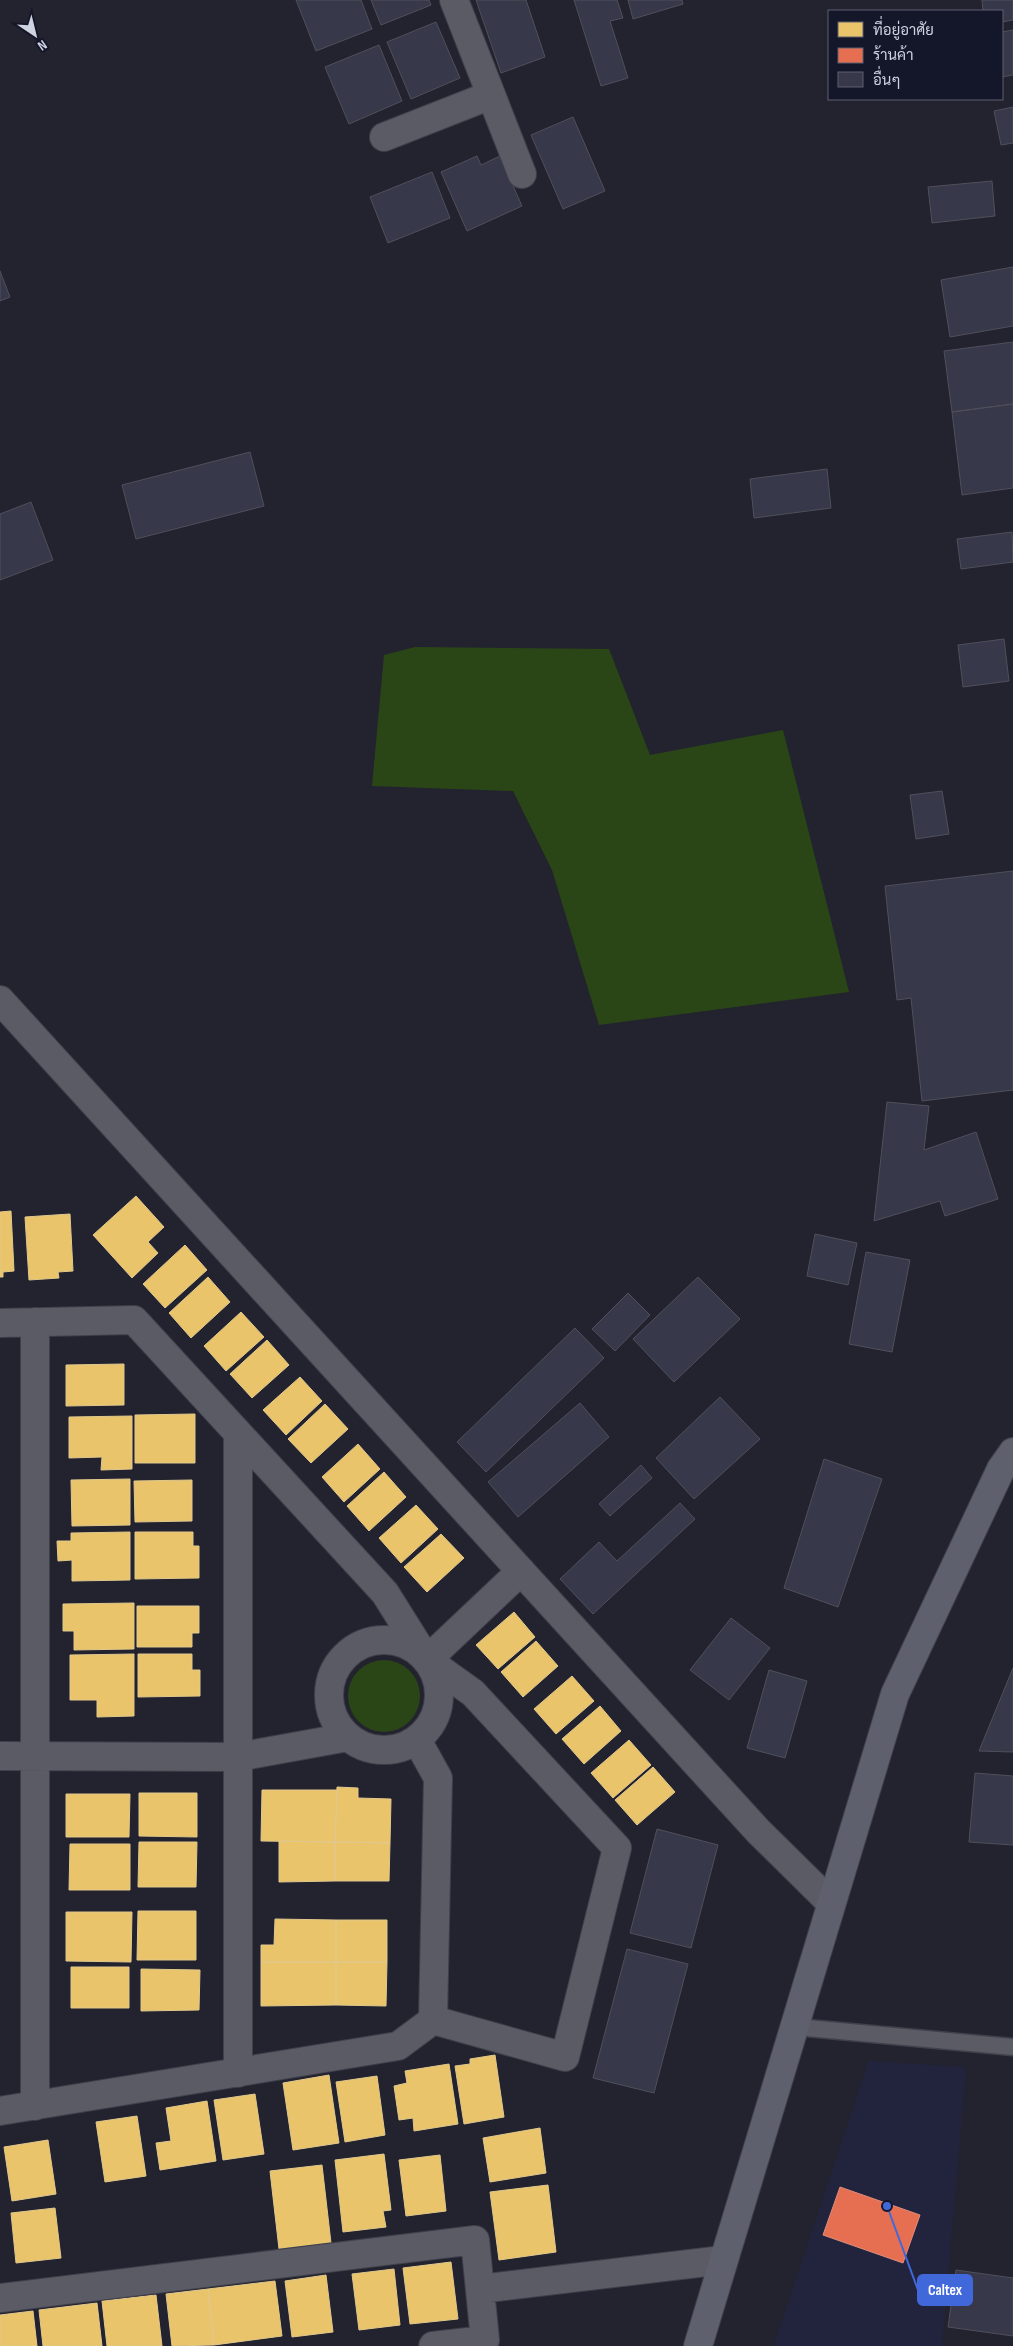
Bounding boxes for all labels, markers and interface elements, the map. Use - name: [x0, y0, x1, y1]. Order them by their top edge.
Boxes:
- north arrow: [10, 10, 60, 60]
- legend: [828, 10, 1003, 100]
- text: ที่อยู่อาศัย: [873, 15, 934, 40]
- text: N: [34, 36, 50, 54]
- text: ร้านค้า: [873, 45, 913, 65]
- text: อื่นๆ: [873, 65, 901, 90]
- callout: Caltex: [918, 2275, 972, 2305]
- text: Caltex: [928, 2281, 963, 2300]

